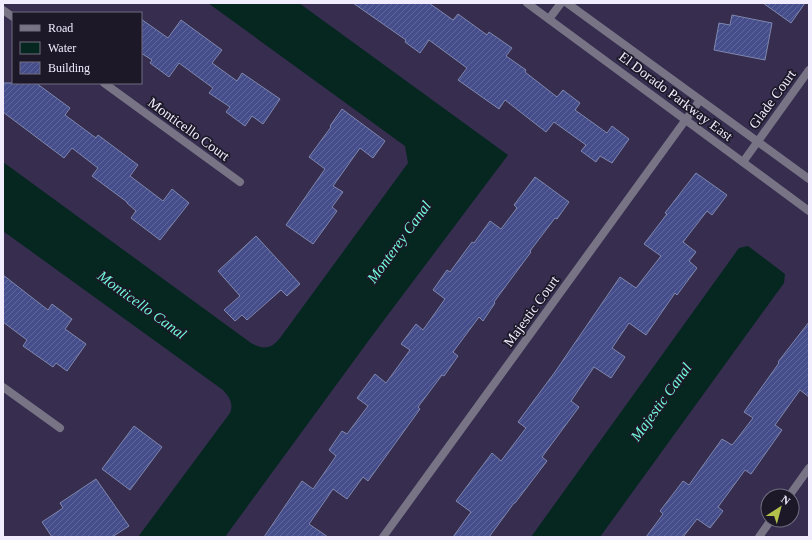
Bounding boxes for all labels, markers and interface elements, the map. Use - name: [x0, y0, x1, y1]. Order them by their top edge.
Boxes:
- legend: [12, 12, 142, 84]
- text: Road: [48, 21, 73, 35]
- text: Water: [48, 41, 76, 55]
- street label: El Dorado Parkway East: [616, 49, 735, 144]
- text: Building: [48, 61, 90, 75]
- street label: Glade Court: [746, 67, 799, 132]
- street label: Monticello Court: [145, 95, 232, 164]
- water label: Monterey Canal: [363, 198, 434, 287]
- water label: Monticello Canal: [94, 267, 189, 342]
- street label: Majestic Court: [501, 273, 562, 350]
- water label: Majestic Canal: [627, 360, 695, 445]
- north arrow: [760, 488, 800, 528]
- text: N: [779, 493, 793, 507]

